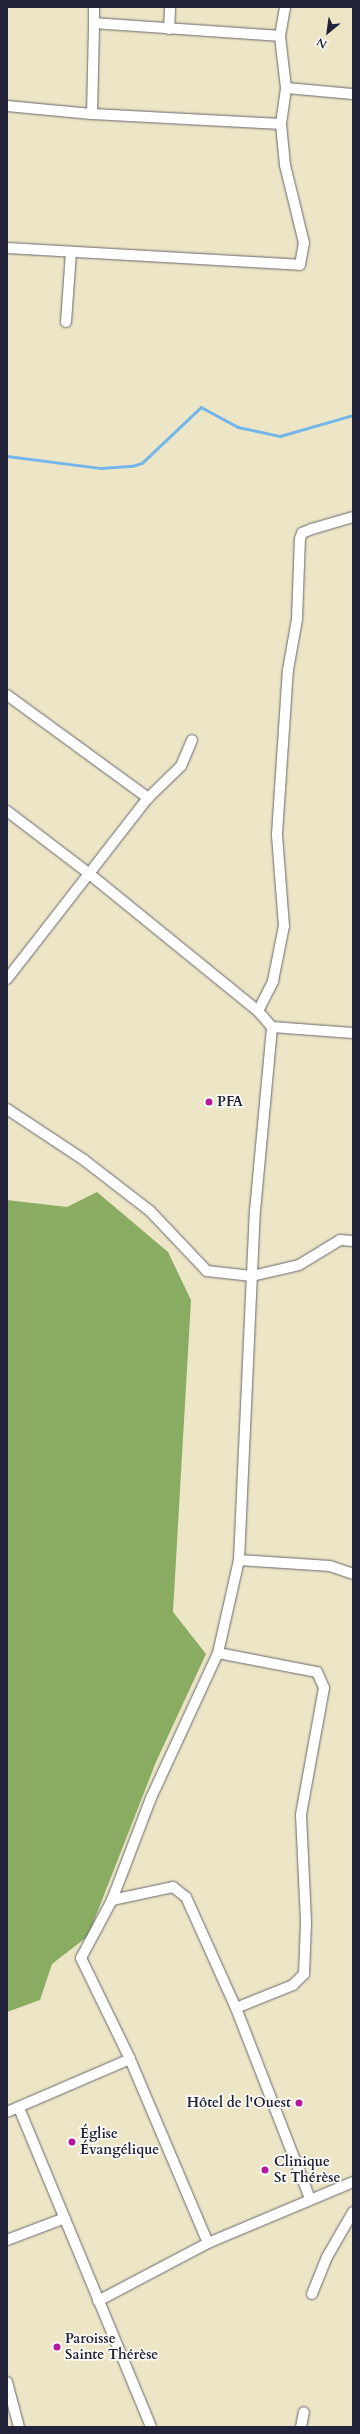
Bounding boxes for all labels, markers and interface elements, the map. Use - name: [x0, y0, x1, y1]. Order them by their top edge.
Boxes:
- north arrow: [308, 12, 348, 52]
- text: N: [314, 34, 330, 52]
- place label: PFA: [217, 1094, 243, 1110]
- marker: PFA: [204, 1097, 214, 1107]
- place label: Hôtel de l'Ouest: [187, 2095, 291, 2111]
- marker: Hôtel de l'Ouest: [294, 2098, 304, 2108]
- place label: Église Évangélique: [80, 2126, 159, 2158]
- marker: Église Évangélique: [67, 2137, 77, 2147]
- place label: Clinique St Thérèse: [274, 2154, 340, 2186]
- marker: Clinique St Thérèse: [259, 2164, 271, 2176]
- place label: Paroisse Sainte Thérèse: [65, 2331, 158, 2364]
- marker: Paroisse Sainte Thérèse: [52, 2342, 62, 2352]

